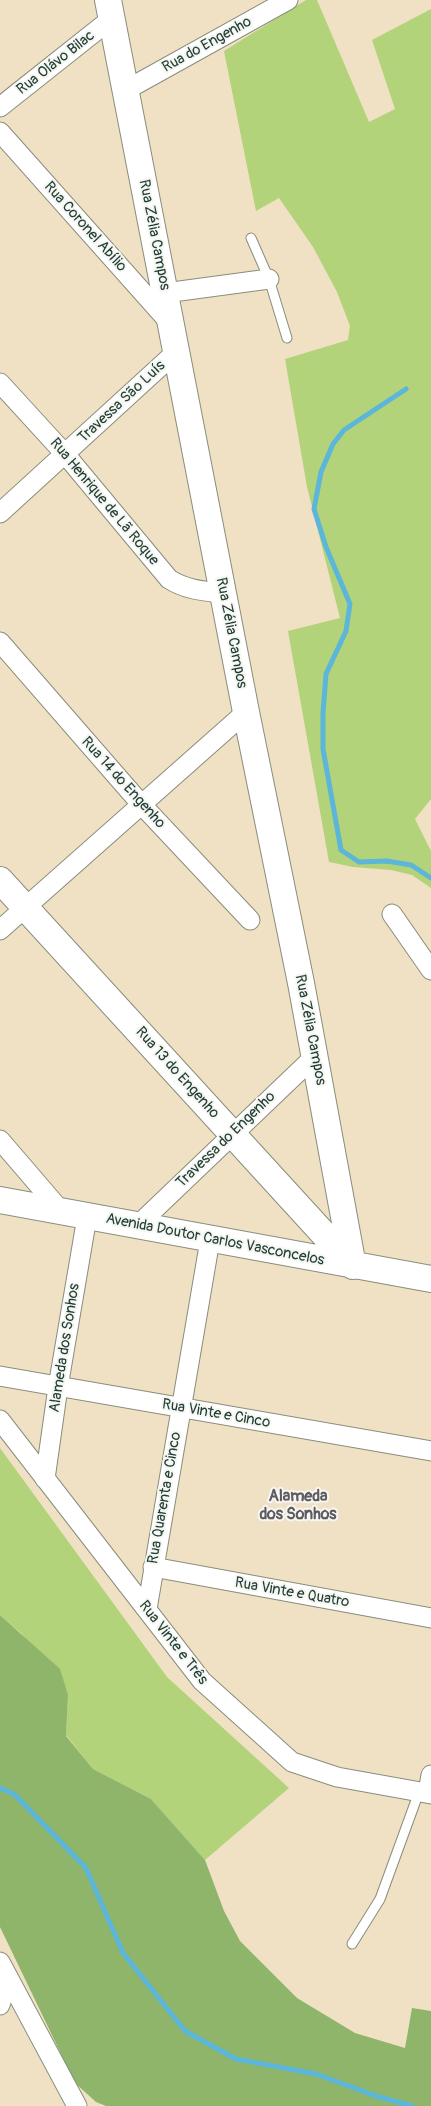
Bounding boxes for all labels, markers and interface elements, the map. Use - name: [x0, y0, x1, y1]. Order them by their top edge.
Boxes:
- street label: Rua do Engenho: [159, 13, 255, 77]
- street label: Rua Olávo Bilac: [13, 27, 99, 99]
- street label: Rua Coronel Abílio: [40, 178, 130, 276]
- street label: Rua Zélia Campos: [134, 178, 174, 292]
- street label: Travessa São Luís: [75, 357, 169, 447]
- street label: Rua Henrique de Lã Roque: [46, 435, 162, 569]
- street label: Rua Zélia Campos: [211, 576, 251, 690]
- street label: Rua 14 do Engenho: [77, 733, 169, 833]
- street label: Rua Zélia Campos: [290, 973, 330, 1087]
- street label: Rua 13 do Engenho: [131, 1024, 223, 1122]
- street label: Travessa do Engenho: [173, 1088, 279, 1192]
- street label: Avenida Doutor Carlos Vasconcelos: [104, 1210, 326, 1270]
- street label: Alameda dos Sonhos: [46, 1282, 84, 1414]
- street label: Rua Vinte e Cinco: [160, 1396, 272, 1432]
- street label: Rua Quarenta e Cinco: [145, 1431, 185, 1565]
- district label: Alameda dos Sonhos: [260, 1487, 336, 1525]
- street label: Rua Vinte e Quatro: [233, 1574, 351, 1612]
- street label: Rua Vinte e Três: [135, 1597, 211, 1689]

